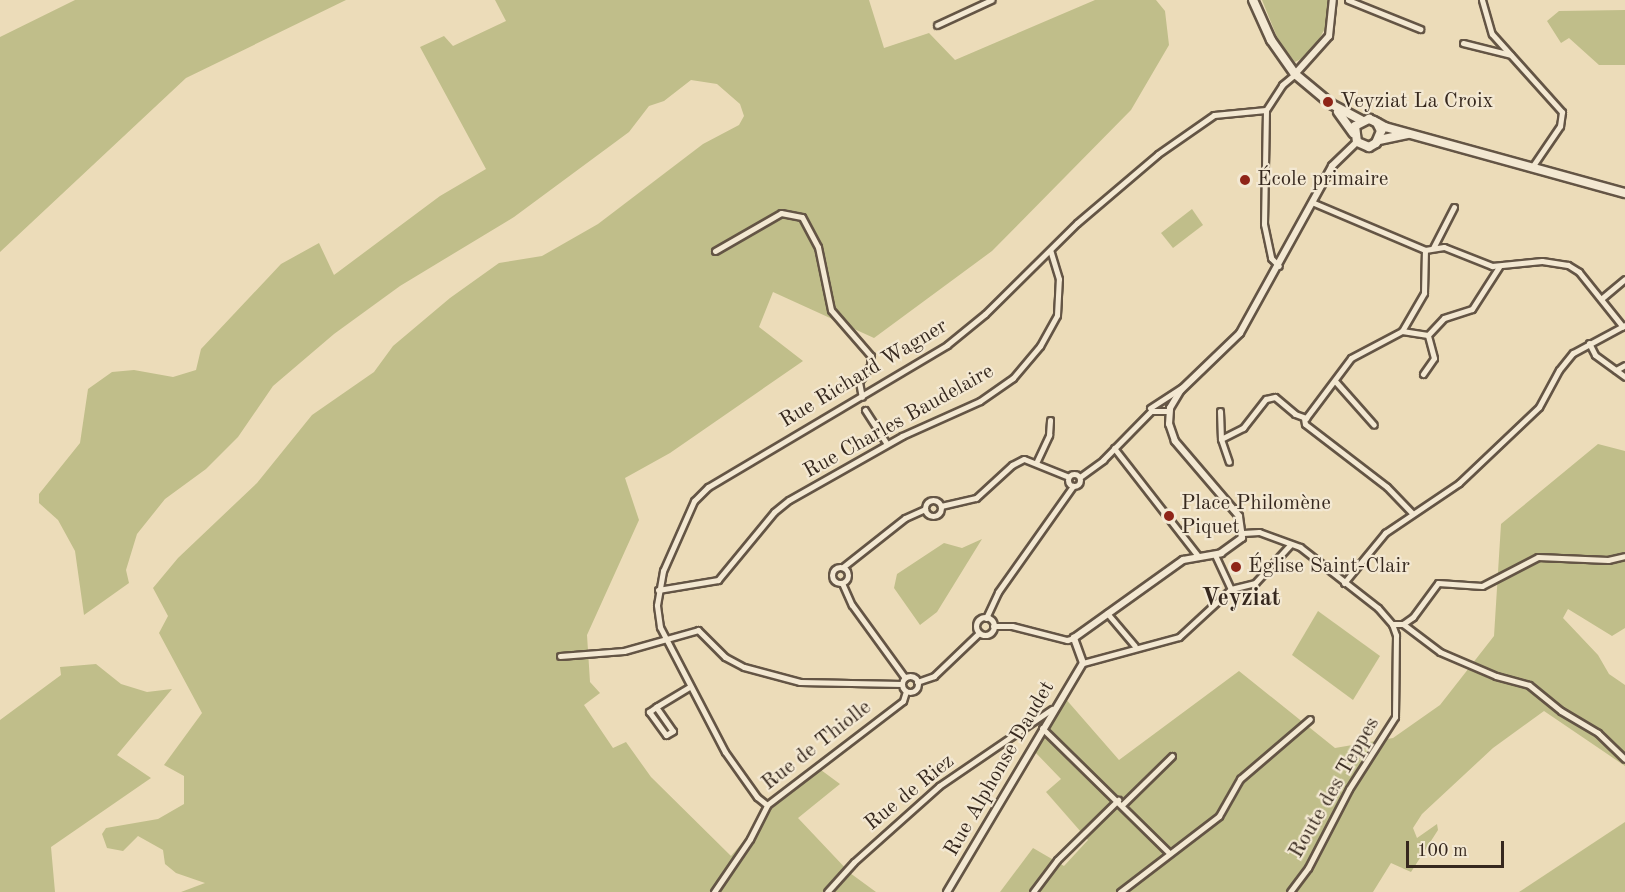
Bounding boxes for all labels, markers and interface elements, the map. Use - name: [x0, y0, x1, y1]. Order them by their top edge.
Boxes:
- place label: Veyziat La Croix: [1340, 89, 1494, 115]
- marker: Veyziat La Croix: [1321, 95, 1335, 109]
- place label: École primaire: [1257, 167, 1388, 193]
- marker: École primaire: [1238, 173, 1252, 187]
- street label: Rue Richard Wagner: [776, 314, 952, 434]
- street label: Rue Charles Baudelaire: [800, 359, 998, 485]
- place label: Place Philomène Piquet: [1181, 491, 1331, 541]
- marker: Place Philomène Piquet: [1162, 509, 1176, 523]
- place label: Église Saint-Clair: [1248, 554, 1410, 580]
- marker: Église Saint-Clair: [1229, 560, 1243, 574]
- district label: Veyziat: [1201, 586, 1281, 614]
- street label: Rue Alphonse Daudet: [940, 677, 1060, 861]
- street label: Rue de Thiolle: [757, 696, 877, 796]
- street label: Route des Teppes: [1284, 713, 1386, 863]
- street label: Rue de Riez: [860, 749, 960, 837]
- scale bar: [1409, 829, 1506, 867]
- text: 100 m: [1417, 842, 1468, 860]

